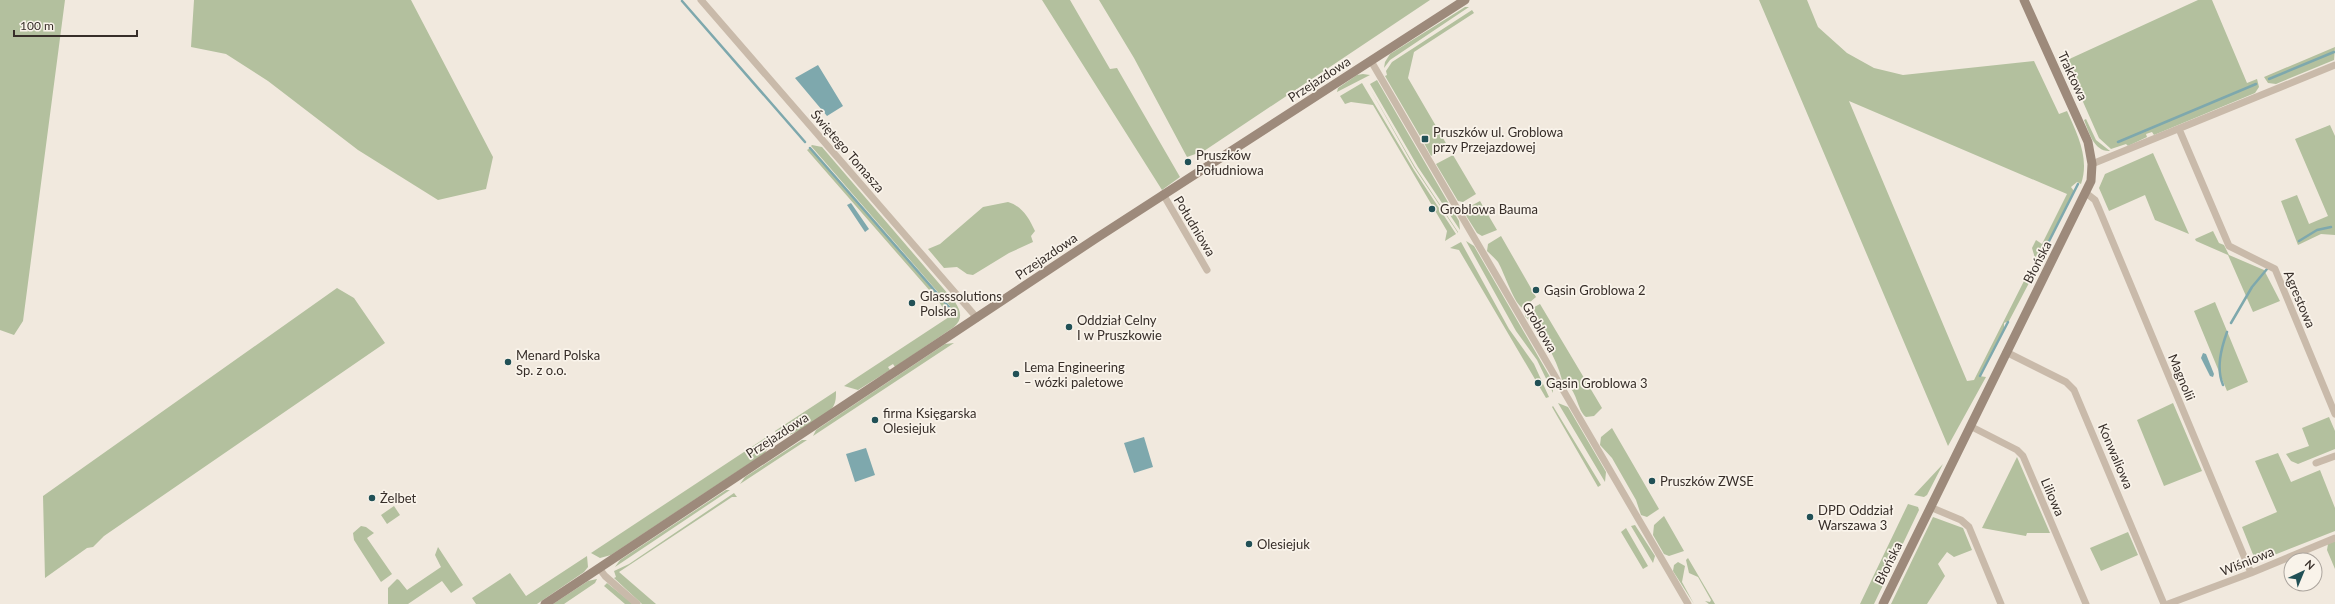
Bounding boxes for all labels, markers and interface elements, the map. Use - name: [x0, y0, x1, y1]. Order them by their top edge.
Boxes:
- scale bar: [14, 12, 137, 38]
- text: 100 m: [20, 18, 54, 33]
- street label: Traktowa: [2055, 49, 2091, 103]
- street label: Przejazdowa: [1285, 53, 1353, 105]
- street label: Świętego Tomasza: [808, 106, 888, 196]
- place label: Pruszków ul. Groblowa przy Przejazdowej: [1433, 124, 1563, 155]
- marker: Pruszków ul. Groblowa przy Przejazdowej: [1420, 134, 1430, 144]
- place label: Pruszków Południowa: [1196, 147, 1264, 178]
- marker: Pruszków Południowa: [1183, 157, 1193, 167]
- street label: Południowa: [1171, 193, 1219, 259]
- place label: Groblowa Bauma: [1440, 201, 1538, 217]
- marker: Groblowa Bauma: [1427, 204, 1437, 214]
- street label: Przejazdowa: [1012, 229, 1080, 283]
- street label: Błońska: [2020, 238, 2054, 286]
- street label: Agrestowa: [2281, 268, 2319, 330]
- place label: Gąsin Groblowa 2: [1544, 282, 1646, 298]
- marker: Gąsin Groblowa 2: [1531, 285, 1541, 295]
- place label: Glasssolutions Polska: [920, 288, 1002, 319]
- marker: Glasssolutions Polska: [907, 298, 917, 308]
- street label: Groblowa: [1519, 299, 1561, 355]
- place label: Oddział Celny I w Pruszkowie: [1077, 312, 1162, 343]
- marker: Oddział Celny I w Pruszkowie: [1064, 322, 1074, 332]
- place label: Menard Polska Sp. z o.o.: [516, 347, 600, 378]
- street label: Magnolii: [2165, 351, 2199, 403]
- marker: Menard Polska Sp. z o.o.: [503, 357, 513, 367]
- place label: Lema Engineering – wózki paletowe: [1024, 359, 1125, 390]
- marker: Lema Engineering – wózki paletowe: [1011, 369, 1021, 379]
- place label: Gąsin Groblowa 3: [1546, 375, 1648, 391]
- marker: Gąsin Groblowa 3: [1533, 378, 1543, 388]
- place label: firma Księgarska Olesiejuk: [883, 405, 976, 436]
- street label: Przejazdowa: [743, 409, 811, 461]
- marker: firma Księgarska Olesiejuk: [870, 415, 880, 425]
- street label: Konwaliowa: [2095, 421, 2137, 491]
- place label: Pruszków ZWSE: [1660, 473, 1754, 489]
- marker: Pruszków ZWSE: [1647, 476, 1657, 486]
- street label: Liliowa: [2038, 476, 2068, 518]
- place label: Żelbet: [380, 490, 417, 506]
- marker: Żelbet: [367, 493, 377, 503]
- place label: DPD Oddział Warszawa 3: [1818, 502, 1893, 533]
- marker: DPD Oddział Warszawa 3: [1805, 512, 1815, 522]
- place label: Olesiejuk: [1257, 536, 1310, 552]
- marker: Olesiejuk: [1244, 539, 1254, 549]
- street label: Błońska: [1871, 539, 1905, 587]
- street label: Wiśniowa: [2218, 543, 2276, 579]
- north arrow: [2283, 552, 2323, 592]
- text: N: [2303, 557, 2318, 572]

